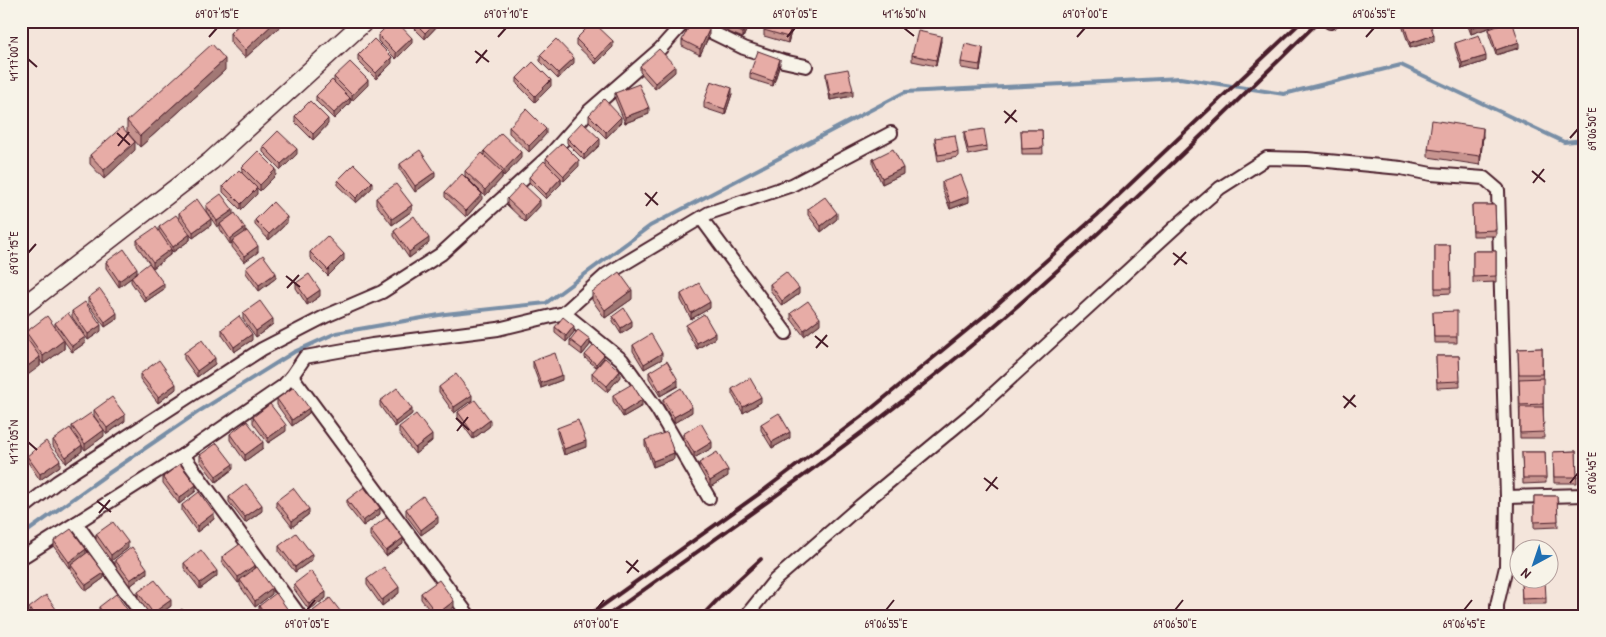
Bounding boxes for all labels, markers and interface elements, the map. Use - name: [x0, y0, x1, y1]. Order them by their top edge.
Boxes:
- text: 69°07'15"E: [195, 5, 240, 22]
- text: 69°07'10"E: [484, 5, 529, 22]
- text: 69°07'05"E: [773, 5, 818, 22]
- text: 41°16'50"N: [882, 5, 926, 22]
- text: 69°07'00"E: [1063, 5, 1108, 22]
- text: 69°06'55"E: [1352, 5, 1396, 22]
- text: 41°17'00"N: [5, 37, 22, 81]
- text: 69°06'50"E: [1583, 107, 1600, 151]
- text: 69°07'15"E: [5, 230, 22, 275]
- text: 41°17'05"N: [5, 420, 22, 464]
- text: 69°06'45"E: [1583, 451, 1600, 494]
- north arrow: [1508, 540, 1558, 590]
- text: N: [1516, 564, 1534, 584]
- text: 69°07'05"E: [285, 615, 330, 632]
- text: 69°07'00"E: [574, 615, 619, 632]
- text: 69°06'55"E: [864, 615, 908, 632]
- text: 69°06'50"E: [1153, 615, 1197, 632]
- text: 69°06'45"E: [1443, 615, 1486, 632]

